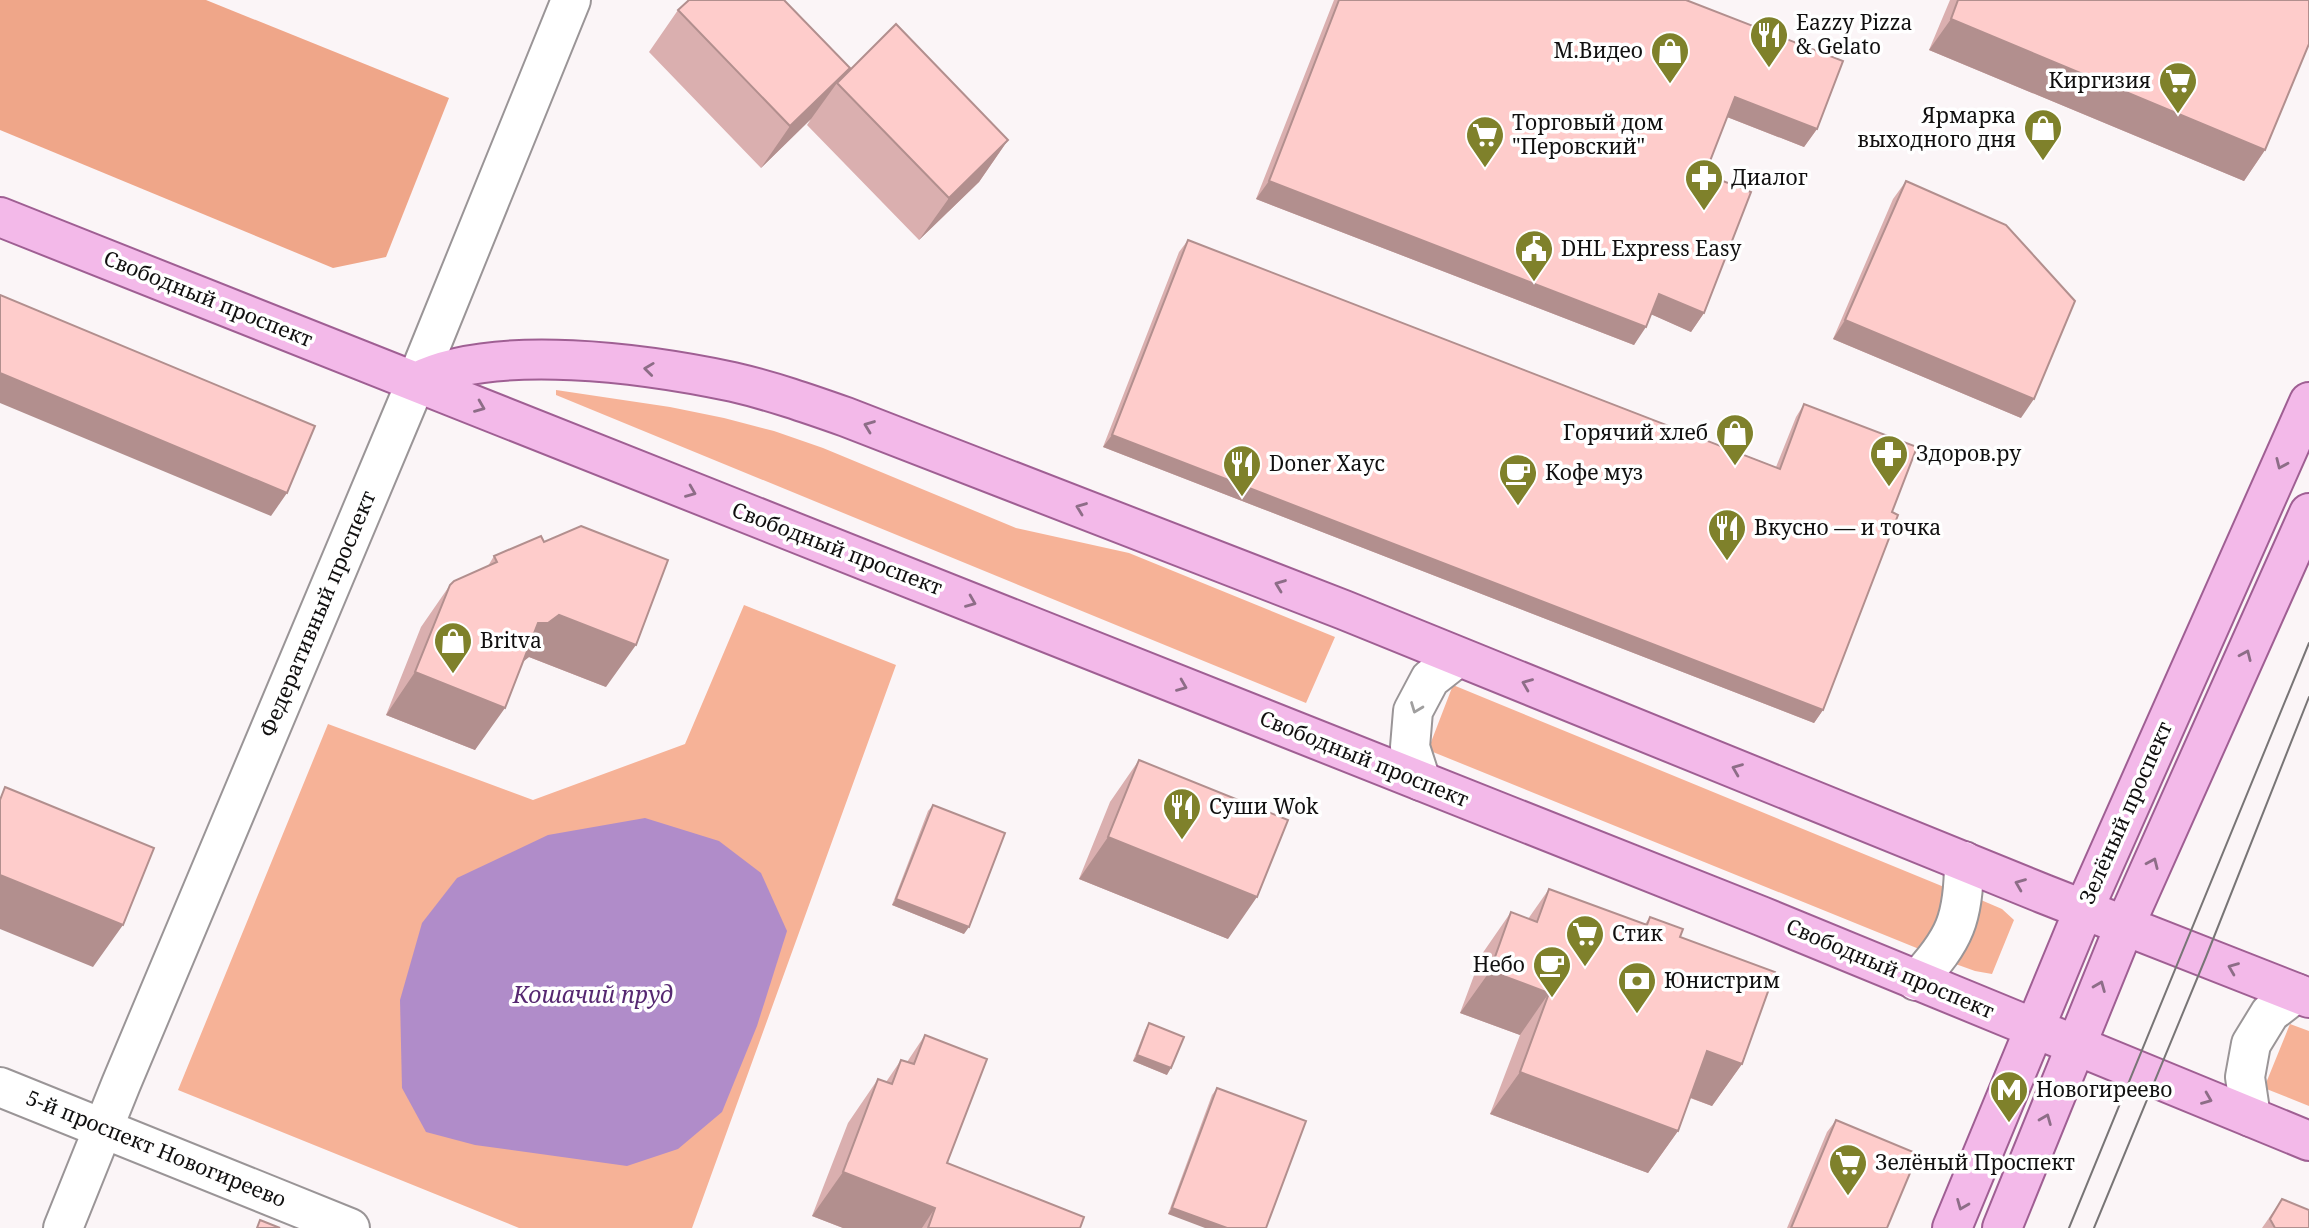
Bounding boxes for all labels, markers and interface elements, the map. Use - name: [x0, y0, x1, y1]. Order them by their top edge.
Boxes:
- place label: Eazzy Pizza & Gelato: [1796, 8, 1912, 60]
- restaurant icon: Eazzy Pizza & Gelato: [1748, 14, 1790, 69]
- shop icon: М.Видео: [1649, 30, 1691, 85]
- place label: М.Видео: [1553, 36, 1643, 64]
- supermarket icon: Киргизия: [2157, 60, 2199, 115]
- place label: Киргизия: [2048, 66, 2151, 94]
- place label: Ярмарка выходного дня: [1857, 101, 2016, 153]
- shop icon: Ярмарка выходного дня: [2022, 107, 2064, 162]
- place label: Торговый дом "Перовский": [1512, 108, 1664, 160]
- supermarket icon: Торговый дом "Перовский": [1464, 114, 1506, 169]
- pharmacy icon: Диалог: [1683, 157, 1725, 212]
- place label: Диалог: [1731, 163, 1808, 191]
- public building icon: DHL Express Easy: [1513, 228, 1555, 283]
- place label: DHL Express Easy: [1561, 234, 1741, 262]
- street label: Свободный проспект: [100, 243, 317, 353]
- one-way arrow: [643, 361, 655, 376]
- one-way arrow: [473, 399, 485, 413]
- shop icon: Горячий хлеб: [1714, 412, 1756, 467]
- place label: Горячий хлеб: [1563, 418, 1708, 446]
- one-way arrow: [863, 420, 875, 434]
- pharmacy icon: Здоров.ру: [1868, 433, 1910, 488]
- place label: Здоров.ру: [1916, 439, 2021, 467]
- restaurant icon: Doner Хаус: [1221, 443, 1263, 498]
- place label: Doner Хаус: [1269, 449, 1385, 477]
- cafe icon: Кофе муз: [1497, 452, 1539, 507]
- one-way arrow: [2275, 457, 2289, 470]
- place label: Кофе муз: [1545, 458, 1643, 486]
- one-way arrow: [684, 483, 696, 497]
- street label: Федеративный проспект: [252, 486, 382, 741]
- street label: Свободный проспект: [728, 495, 947, 601]
- one-way arrow: [1075, 502, 1087, 516]
- restaurant icon: Вкусно — и точка: [1706, 507, 1748, 562]
- place label: Вкусно — и точка: [1754, 513, 1941, 541]
- one-way arrow: [1274, 579, 1287, 593]
- one-way arrow: [964, 594, 976, 608]
- shop icon: Britva: [432, 620, 474, 675]
- place label: Britva: [480, 626, 542, 654]
- one-way arrow: [2238, 650, 2252, 662]
- one-way arrow: [1176, 678, 1188, 692]
- one-way arrow: [1521, 678, 1534, 692]
- one-way arrow: [1411, 701, 1425, 713]
- street label: Свободный проспект: [1256, 703, 1473, 813]
- street label: Зелёный проспект: [2072, 717, 2178, 908]
- one-way arrow: [1732, 764, 1744, 778]
- restaurant icon: Суши Wok: [1161, 786, 1203, 841]
- place label: Суши Wok: [1209, 792, 1319, 820]
- one-way arrow: [2145, 858, 2159, 870]
- one-way arrow: [2015, 878, 2028, 892]
- street label: Свободный проспект: [1782, 912, 1999, 1025]
- supermarket icon: Стик: [1564, 913, 1606, 968]
- place label: Стик: [1612, 919, 1663, 947]
- cafe icon: Небо: [1531, 944, 1573, 999]
- place label: Небо: [1473, 950, 1525, 978]
- bank icon: Юнистрим: [1616, 960, 1658, 1015]
- one-way arrow: [2228, 963, 2240, 977]
- place label: Юнистрим: [1664, 966, 1780, 994]
- water label: Кошачий пруд: [512, 978, 673, 1010]
- one-way arrow: [2092, 980, 2106, 992]
- metro station icon: Новогиреево: [1988, 1069, 2030, 1124]
- place label: Новогиреево: [2036, 1075, 2172, 1103]
- street label: 5-й проспект Новогиреево: [22, 1083, 291, 1213]
- one-way arrow: [2200, 1091, 2212, 1105]
- one-way arrow: [2038, 1114, 2052, 1127]
- supermarket icon: Зелёный Проспект: [1827, 1142, 1869, 1197]
- place label: Зелёный Проспект: [1875, 1148, 2075, 1176]
- one-way arrow: [1956, 1199, 1970, 1211]

